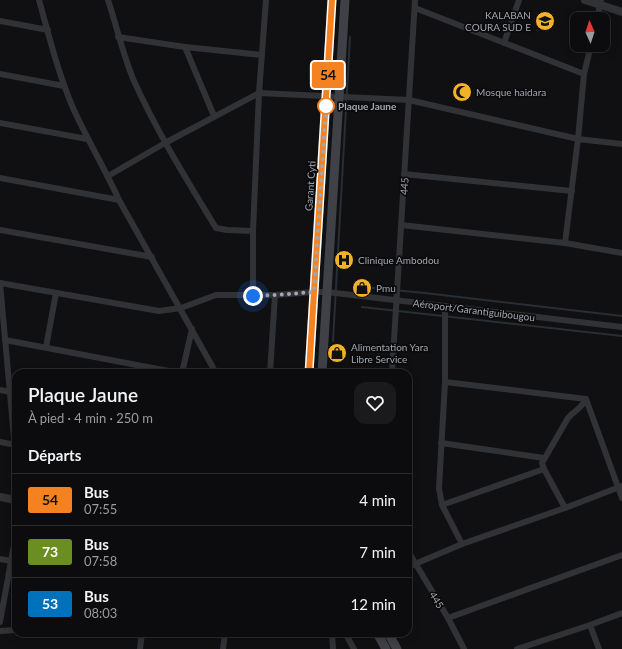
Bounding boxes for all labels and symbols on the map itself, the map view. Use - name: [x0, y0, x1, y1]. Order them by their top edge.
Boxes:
- place label: KALABAN COURA SUD E: [465, 9, 531, 33]
- school or university icon: KALABAN COURA SUD E: [534, 10, 556, 32]
- north arrow: [570, 12, 610, 52]
- line badge: 54: [310, 62, 346, 88]
- mosque icon: Mosque haidara: [451, 81, 473, 103]
- place label: Mosque haidara: [476, 86, 546, 98]
- marker: Plaque Jaune: [317, 97, 335, 115]
- place label: Plaque Jaune: [338, 100, 397, 112]
- street label: Garant Cyti: [302, 161, 318, 211]
- street label: 445: [397, 177, 411, 195]
- hospital icon: Clinique Ambodou: [333, 249, 355, 271]
- place label: Clinique Ambodou: [358, 254, 439, 266]
- shop icon: Pmu: [351, 277, 373, 299]
- place label: Pmu: [376, 282, 396, 294]
- your location: [243, 286, 263, 306]
- street label: Aéroport/Garantiguibougou: [412, 297, 536, 323]
- place label: Alimentation Yara Libre Service: [351, 341, 428, 365]
- shop icon: Alimentation Yara Libre Service: [326, 342, 348, 364]
- street label: 445: [427, 589, 447, 611]

